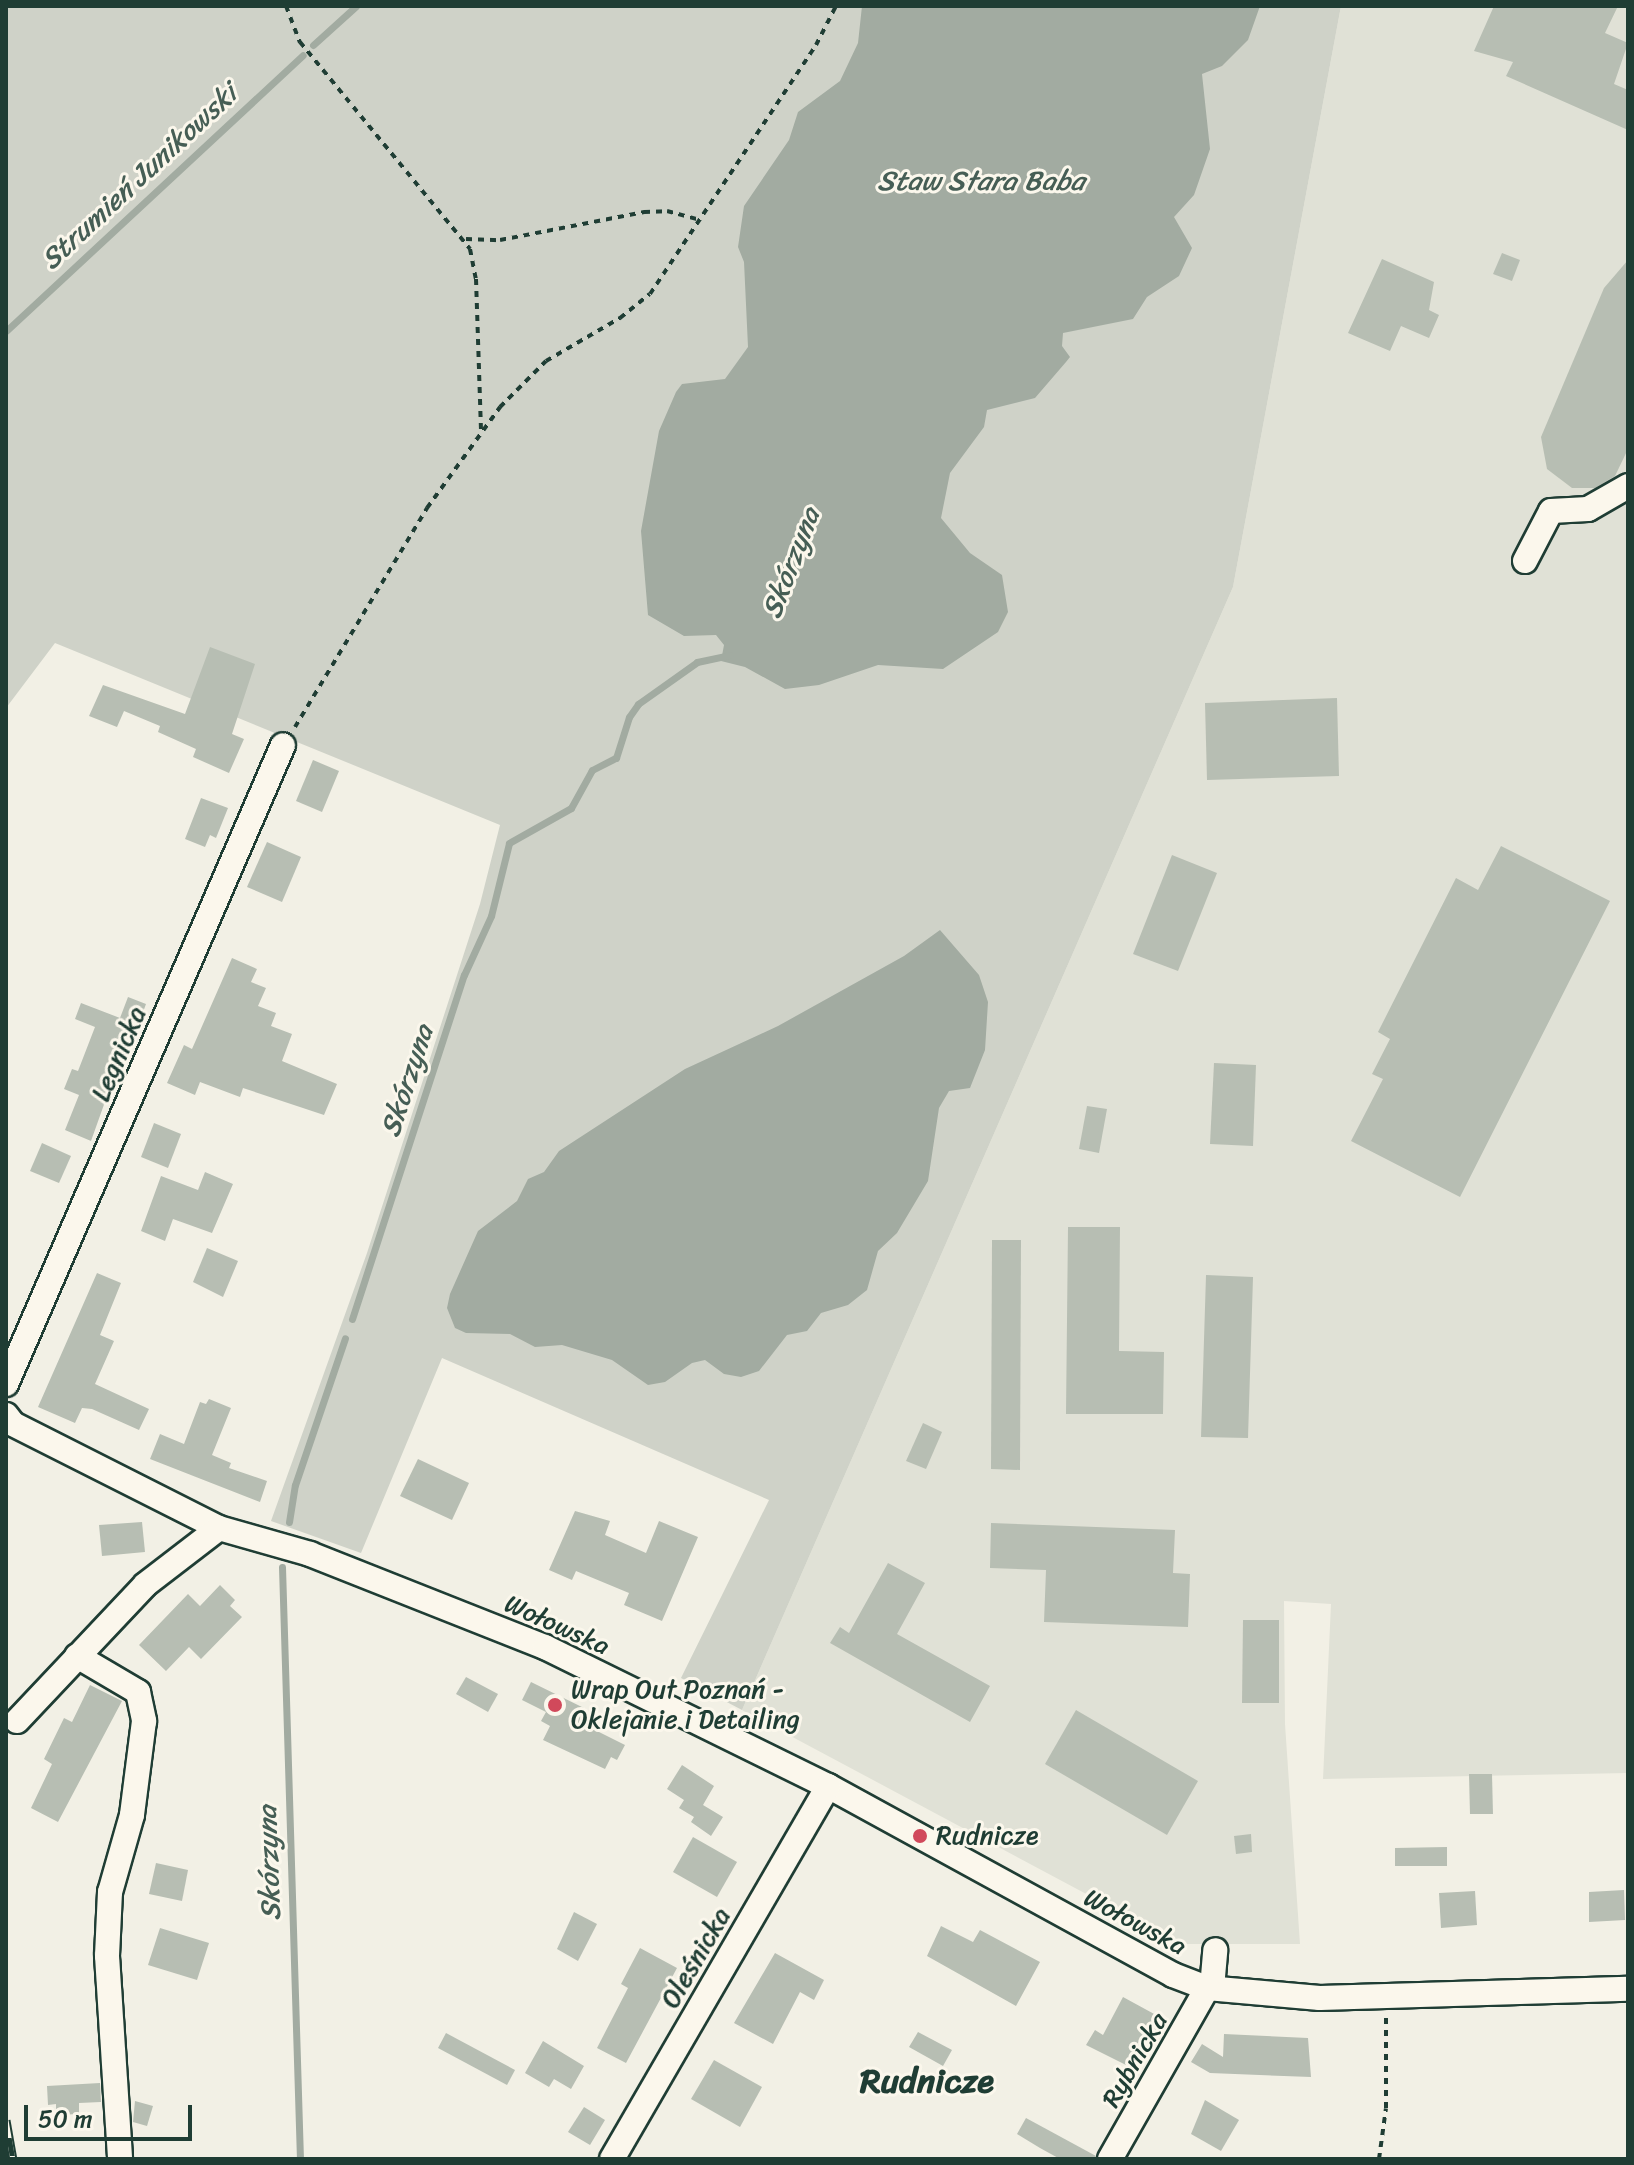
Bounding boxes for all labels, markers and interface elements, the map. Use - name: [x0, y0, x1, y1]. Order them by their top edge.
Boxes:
- water label: Strumień Junikowski: [34, 77, 244, 277]
- water label: Staw Stara Baba: [877, 164, 1085, 198]
- water label: Skórzyna: [755, 503, 827, 623]
- street label: Legnicka: [85, 1002, 153, 1106]
- water label: Skórzyna: [373, 1021, 441, 1141]
- street label: Wołowska: [500, 1588, 614, 1662]
- place label: Wrap Out Poznań - Oklejanie i Detailing: [571, 1674, 801, 1736]
- marker: Wrap Out Poznań - Oklejanie i Detailing: [546, 1696, 564, 1714]
- water label: Skórzyna: [250, 1805, 288, 1921]
- place label: Rudnicze: [936, 1820, 1038, 1852]
- marker: Rudnicze: [911, 1827, 929, 1845]
- street label: Wołowska: [1078, 1882, 1192, 1962]
- street label: Oleśnicka: [655, 1902, 737, 2014]
- street label: Rybnicka: [1095, 2007, 1175, 2113]
- district label: Rudnicze: [860, 2062, 994, 2102]
- scale bar: [28, 2089, 196, 2139]
- text: 50 m: [38, 2098, 93, 2140]

